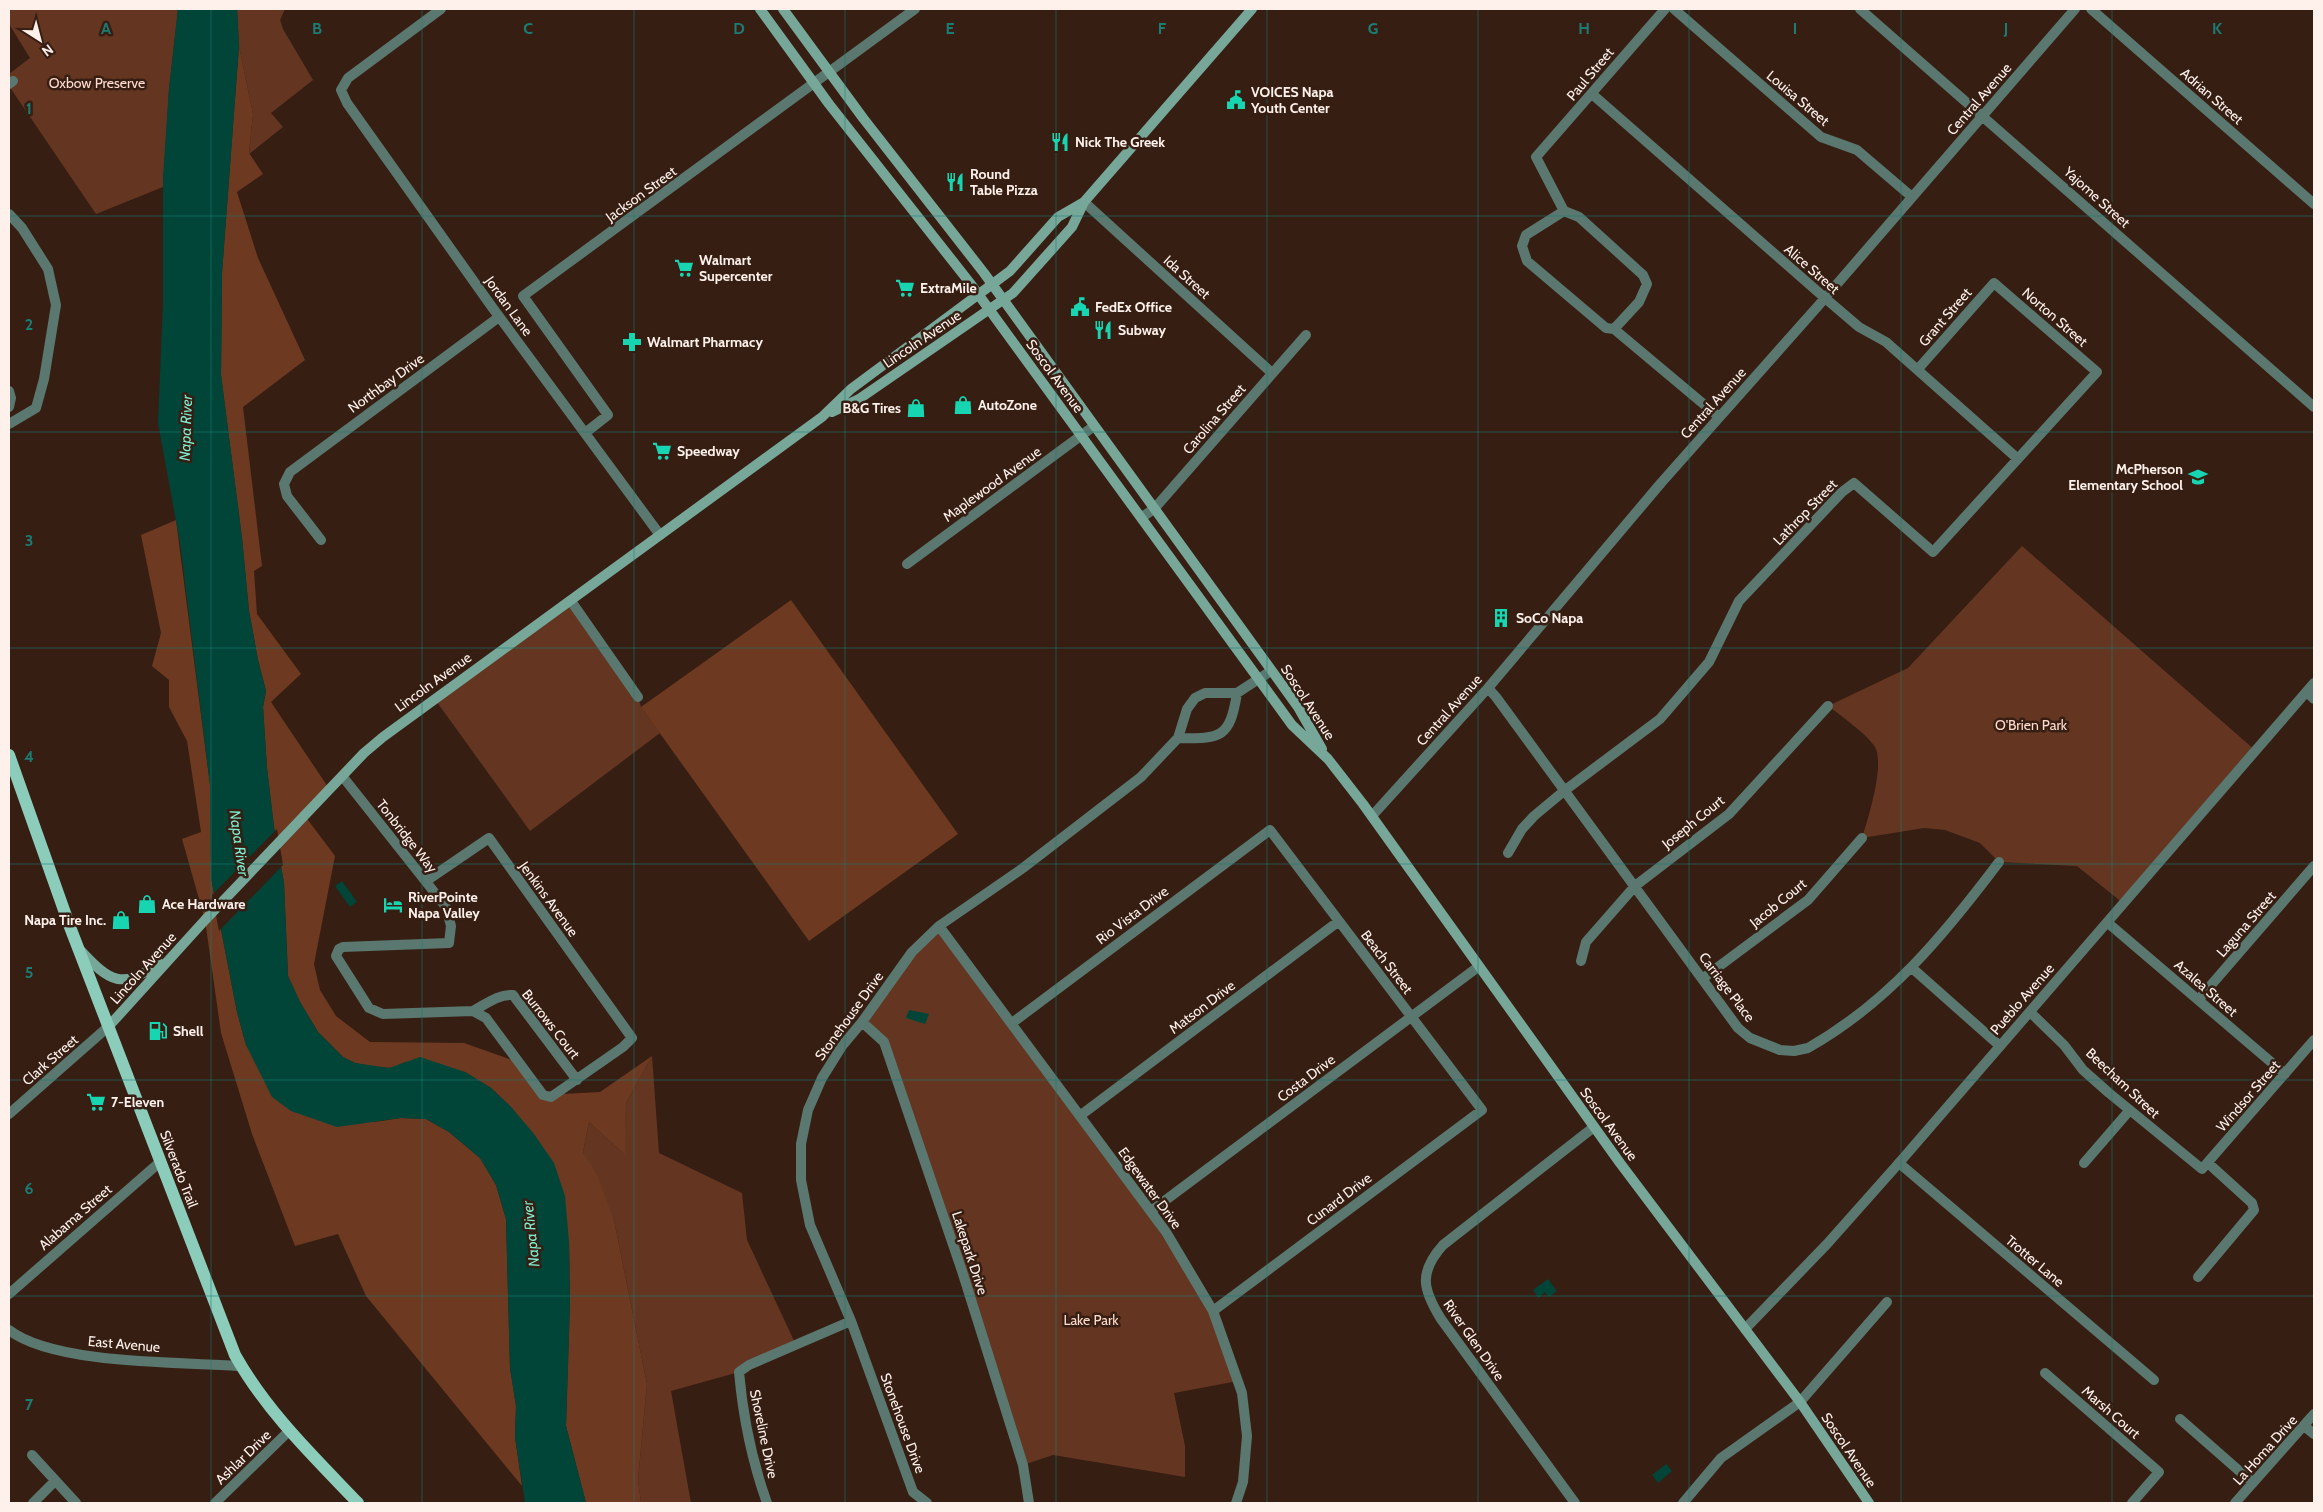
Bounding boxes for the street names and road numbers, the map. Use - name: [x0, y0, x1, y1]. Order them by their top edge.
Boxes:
- street label: Paul Street: [1562, 43, 1618, 104]
- street label: Central Avenue: [1943, 59, 2015, 139]
- street label: Adrian Street: [2177, 64, 2247, 128]
- street label: Louisa Street: [1763, 67, 1833, 130]
- street label: Jackson Street: [601, 162, 680, 226]
- street label: Yajome Street: [2059, 162, 2134, 232]
- street label: Alice Street: [1781, 240, 1844, 298]
- street label: Ida Street: [1160, 251, 1214, 303]
- street label: Jordan Lane: [481, 272, 537, 339]
- street label: Grant Street: [1915, 284, 1976, 350]
- street label: Norton Street: [2018, 284, 2092, 351]
- street label: Lincoln Avenue: [879, 306, 965, 372]
- street label: Soscol Avenue: [1022, 336, 1088, 416]
- street label: Northbay Drive: [344, 349, 428, 417]
- street label: Central Avenue: [1676, 364, 1750, 442]
- street label: Carolina Street: [1179, 380, 1250, 458]
- street label: Maplewood Avenue: [939, 442, 1045, 526]
- street label: Lathrop Street: [1769, 475, 1841, 549]
- street label: Lincoln Avenue: [391, 648, 475, 716]
- street label: Soscol Avenue: [1277, 661, 1339, 743]
- street label: Central Avenue: [1412, 671, 1486, 749]
- street label: Joseph Court: [1657, 791, 1728, 853]
- street label: Tonbridge Way: [373, 796, 441, 876]
- street label: Jenkins Avenue: [515, 857, 582, 940]
- street label: Jacob Court: [1745, 875, 1810, 932]
- street label: Rio Vista Drive: [1092, 882, 1172, 948]
- street label: Laguna Street: [2212, 887, 2280, 961]
- street label: Beach Street: [1357, 927, 1417, 998]
- street label: Lincoln Avenue: [106, 928, 180, 1008]
- street label: Carriage Place: [1695, 949, 1759, 1025]
- street label: Azalea Street: [2171, 956, 2242, 1021]
- street label: Pueblo Avenue: [1986, 960, 2058, 1038]
- street label: Stonehouse Drive: [811, 968, 887, 1064]
- street label: Matson Drive: [1165, 976, 1239, 1038]
- street label: Burrows Court: [518, 986, 584, 1063]
- street label: Clark Street: [18, 1031, 82, 1089]
- street label: Beecham Street: [2082, 1044, 2164, 1122]
- street label: Costa Drive: [1273, 1050, 1339, 1106]
- street label: Windsor Street: [2212, 1056, 2284, 1135]
- street label: Soscol Avenue: [1576, 1084, 1642, 1164]
- street label: Silverado Trail: [156, 1128, 202, 1211]
- street label: Edgewater Drive: [1114, 1144, 1186, 1232]
- street label: Cunard Drive: [1303, 1169, 1375, 1229]
- street label: Alabama Street: [35, 1180, 116, 1254]
- street label: Lakepark Drive: [948, 1209, 992, 1297]
- street label: Trotter Lane: [2002, 1231, 2068, 1291]
- street label: River Glen Drive: [1439, 1296, 1509, 1384]
- street label: East Avenue: [87, 1332, 161, 1356]
- street label: Stonehouse Drive: [877, 1370, 929, 1476]
- street label: Marsh Court: [2078, 1382, 2144, 1442]
- street label: Shoreline Drive: [746, 1388, 782, 1480]
- street label: Soscol Avenue: [1817, 1409, 1881, 1491]
- street label: La Homa Drive: [2229, 1411, 2301, 1489]
- street label: Ashlar Drive: [211, 1426, 275, 1488]

